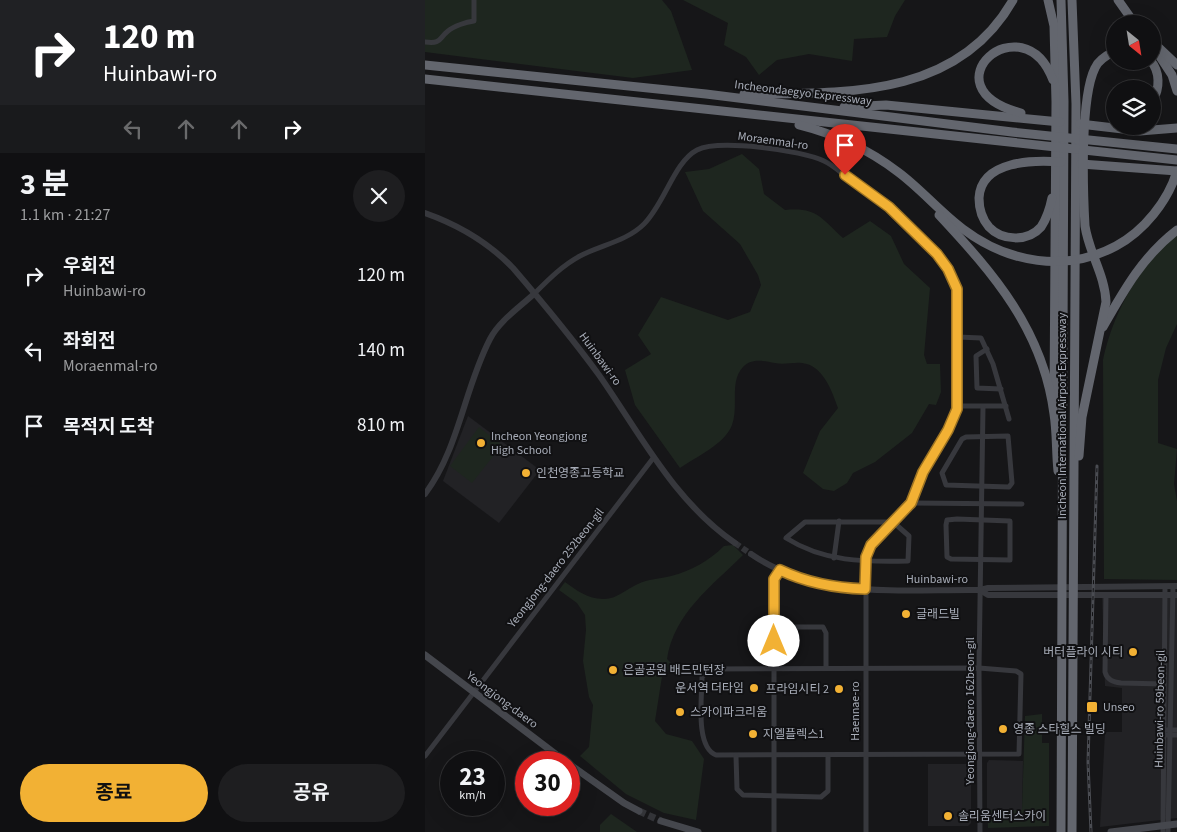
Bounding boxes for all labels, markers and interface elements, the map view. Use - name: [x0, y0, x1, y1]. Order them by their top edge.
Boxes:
- text: 120 m: [103, 12, 195, 62]
- north arrow: [1106, 15, 1161, 70]
- map controls: [1106, 15, 1161, 135]
- icon: right: [20, 20, 85, 85]
- text: Huinbawi-ro: [103, 58, 217, 90]
- street label: Incheondaegyo Expressway: [733, 76, 873, 110]
- button: layers: [1106, 80, 1161, 135]
- icon: left: [119, 115, 147, 143]
- icon: ahead: [172, 115, 200, 143]
- icon: ahead: [225, 115, 253, 143]
- icon: right: [278, 115, 306, 143]
- pin: [824, 124, 866, 175]
- street label: Moraenmal-ro: [737, 128, 809, 154]
- icon: arrive: [831, 131, 859, 159]
- text: 3 분: [20, 163, 69, 206]
- button: close: [353, 170, 405, 222]
- text: 1.1 km · 21:27: [20, 204, 110, 226]
- text: 우회전: [63, 253, 115, 280]
- icon: right: [20, 262, 48, 290]
- text: 120 m: [357, 262, 405, 289]
- text: Huinbawi-ro: [63, 280, 146, 302]
- street label: Incheon International Airport Expressway: [1054, 312, 1071, 519]
- text: 좌회전: [63, 328, 115, 355]
- street label: Huinbawi-ro: [575, 329, 625, 389]
- icon: left: [20, 337, 48, 365]
- text: 140 m: [357, 337, 405, 364]
- text: Moraenmal-ro: [63, 355, 158, 377]
- icon: arrive: [20, 412, 48, 440]
- text: 810 m: [357, 412, 405, 439]
- text: 목적지 도착: [63, 414, 154, 441]
- place label: Incheon Yeongjong High School: [491, 428, 587, 459]
- marker: Incheon Yeongjong High School: [475, 437, 487, 449]
- place label: 인천영종고등학교: [536, 465, 624, 482]
- marker: 인천영종고등학교: [520, 467, 532, 479]
- street label: Yeongjong-daero 252beon-gil: [503, 505, 608, 632]
- street label: Huinbawi-ro: [906, 571, 968, 588]
- place label: 글래드빌: [916, 606, 960, 623]
- marker: 글래드빌: [900, 608, 912, 620]
- position arrow: [747, 614, 799, 666]
- street label: Yeongjong-daero 162beon-gil: [962, 637, 979, 786]
- place label: 버터플라이 시티: [1043, 644, 1123, 661]
- marker: 버터플라이 시티: [1127, 646, 1139, 658]
- street label: Huinbawi-ro 59beon-gil: [1150, 650, 1170, 768]
- place label: 은골공원 배드민턴장: [623, 662, 725, 679]
- marker: 은골공원 배드민턴장: [607, 664, 619, 676]
- street label: Yeongjong-daero: [462, 667, 541, 733]
- place label: 운서역 더타임: [675, 680, 744, 697]
- place label: 프라임시티 2: [765, 681, 829, 698]
- street label: Haennae-ro: [847, 681, 864, 741]
- marker: 운서역 더타임: [748, 682, 760, 694]
- marker: 프라임시티 2: [833, 683, 845, 695]
- place label: Unseo: [1103, 699, 1135, 716]
- marker: Unseo: [1085, 700, 1099, 714]
- place label: 스카이파크리움: [690, 704, 767, 721]
- marker: 스카이파크리움: [674, 706, 686, 718]
- place label: 영종 스타힐스 빌딩: [1013, 721, 1106, 738]
- marker: 영종 스타힐스 빌딩: [997, 723, 1009, 735]
- place label: 지엘플렉스1: [763, 726, 824, 743]
- marker: 지엘플렉스1: [747, 728, 759, 740]
- speed limit sign: 30: [515, 751, 580, 816]
- text: 23: [459, 759, 486, 795]
- button: 종료: [20, 764, 208, 822]
- button: 공유: [218, 764, 405, 822]
- text: km/h: [459, 787, 486, 804]
- place label: 솔리움센터스카이: [958, 808, 1046, 825]
- marker: 솔리움센터스카이: [942, 810, 954, 822]

